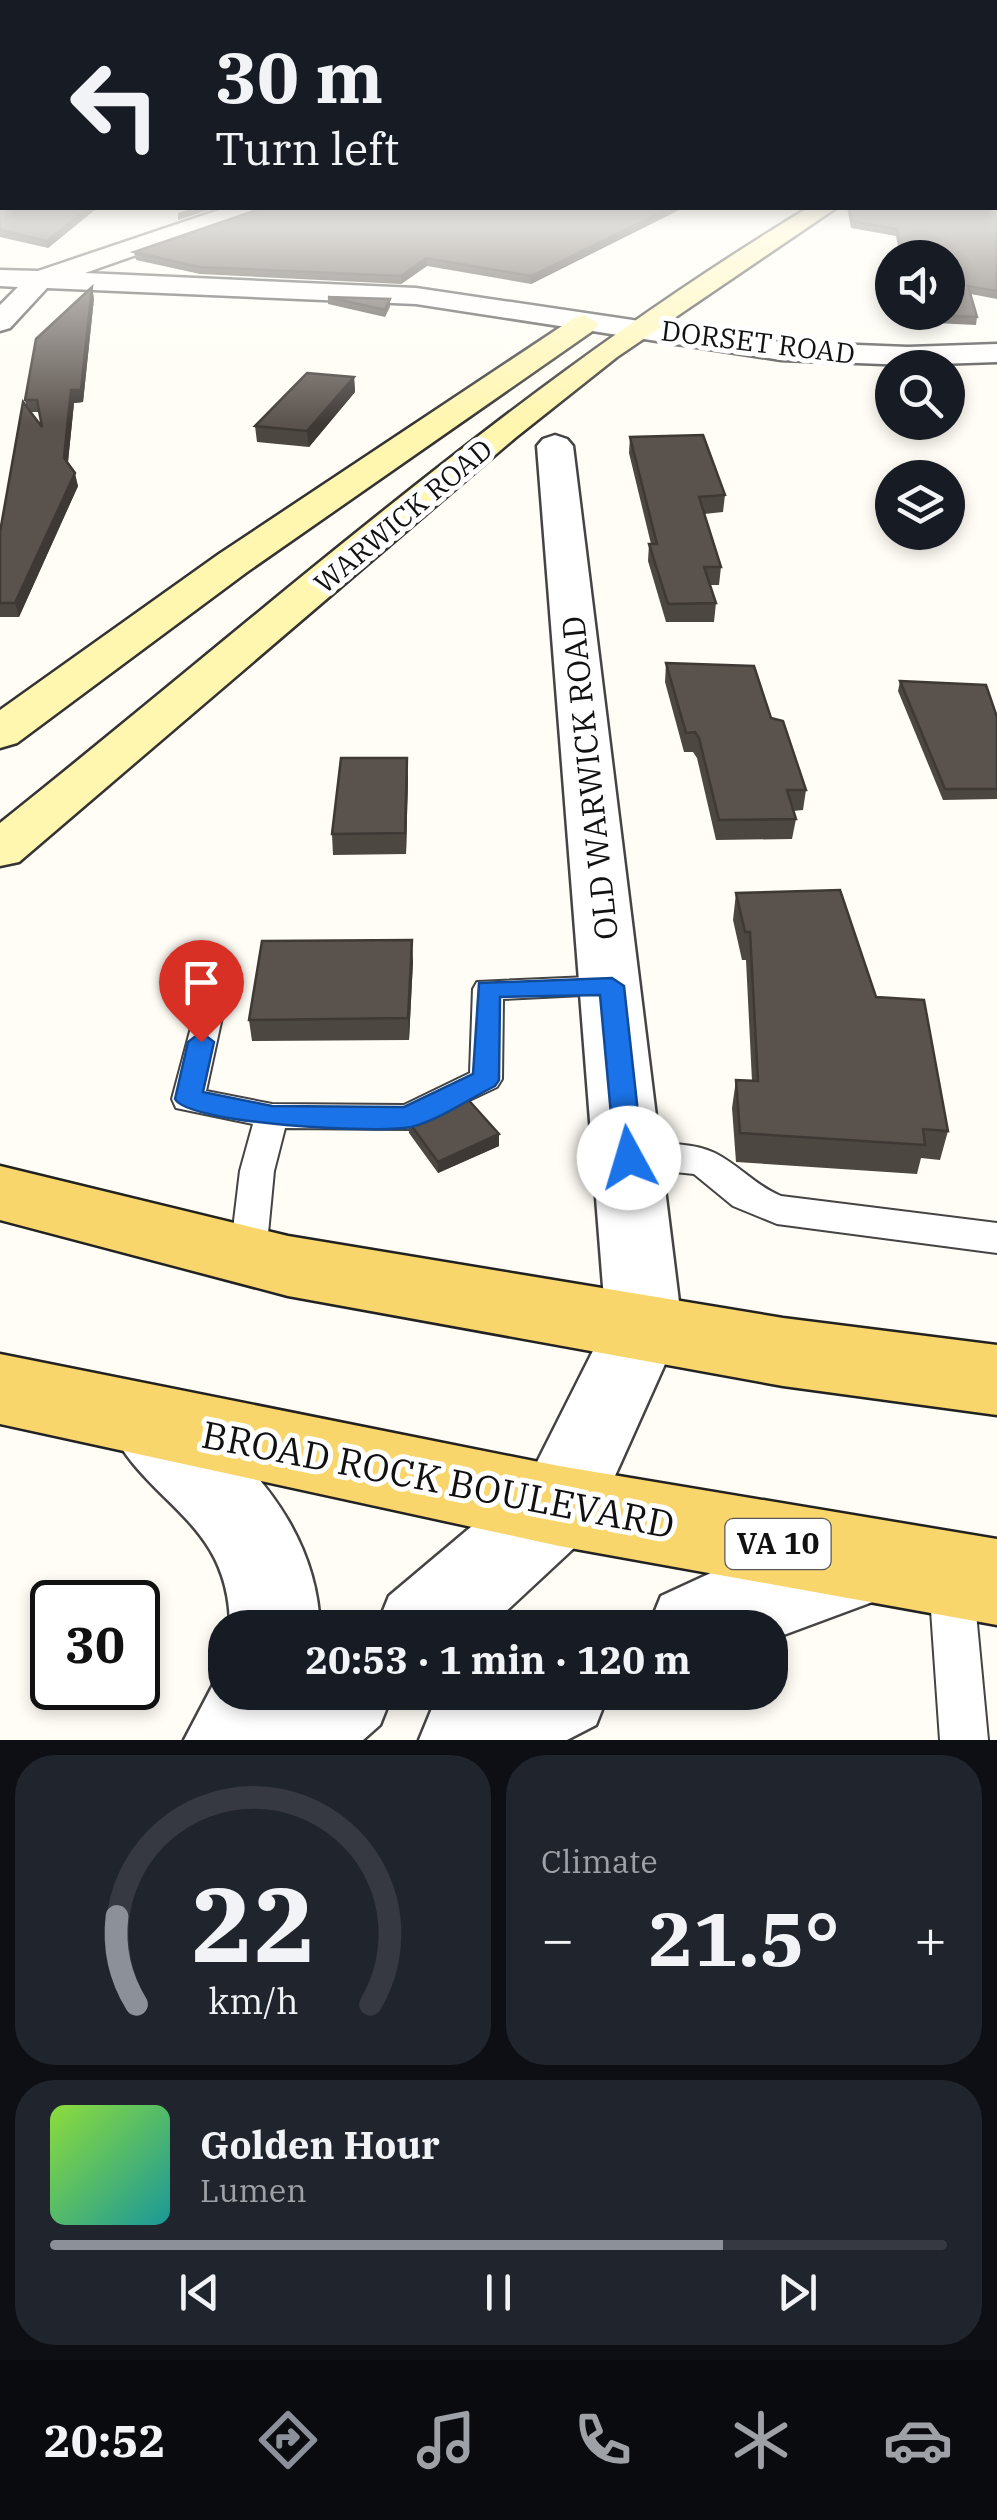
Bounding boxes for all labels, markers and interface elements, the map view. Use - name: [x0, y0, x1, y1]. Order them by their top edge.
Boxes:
- text: 30 m: [215, 31, 383, 122]
- icon: left: [50, 40, 180, 170]
- text: Turn left: [215, 119, 399, 177]
- map controls: [875, 240, 965, 550]
- button: sound: [875, 240, 965, 330]
- street label: DORSET ROAD: [659, 311, 857, 372]
- button: search: [875, 350, 965, 440]
- street label: WARWICK ROAD: [306, 430, 499, 601]
- button: layers: [875, 460, 965, 550]
- street label: OLD WARWICK ROAD: [551, 614, 627, 942]
- pin: [159, 940, 244, 1043]
- icon: arrive: [174, 955, 229, 1010]
- position arrow: [577, 1106, 681, 1210]
- street label: BROAD ROCK BOULEVARD: [198, 1409, 679, 1548]
- road number: VA 10: [726, 1519, 830, 1569]
- speed limit sign: 30: [30, 1580, 160, 1710]
- text: 20:53 · 1 min · 120 m: [305, 1635, 691, 1684]
- text: Climate: [541, 1840, 658, 1882]
- text: 22: [191, 1855, 315, 1991]
- text: 21.5°: [648, 1889, 840, 1987]
- text: −: [541, 1903, 574, 1974]
- text: +: [914, 1903, 947, 1974]
- text: km/h: [208, 1977, 298, 2024]
- text: Golden Hour: [200, 2120, 440, 2169]
- text: Lumen: [200, 2169, 307, 2211]
- icon: previous: [172, 2265, 227, 2320]
- icon: pause: [471, 2265, 526, 2320]
- icon: next: [770, 2265, 825, 2320]
- icon: directions: [253, 2405, 323, 2475]
- icon: music: [411, 2405, 481, 2475]
- icon: phone: [568, 2405, 638, 2475]
- icon: climate: [726, 2405, 796, 2475]
- icon: car: [883, 2405, 953, 2475]
- text: 20:52: [44, 2411, 165, 2469]

